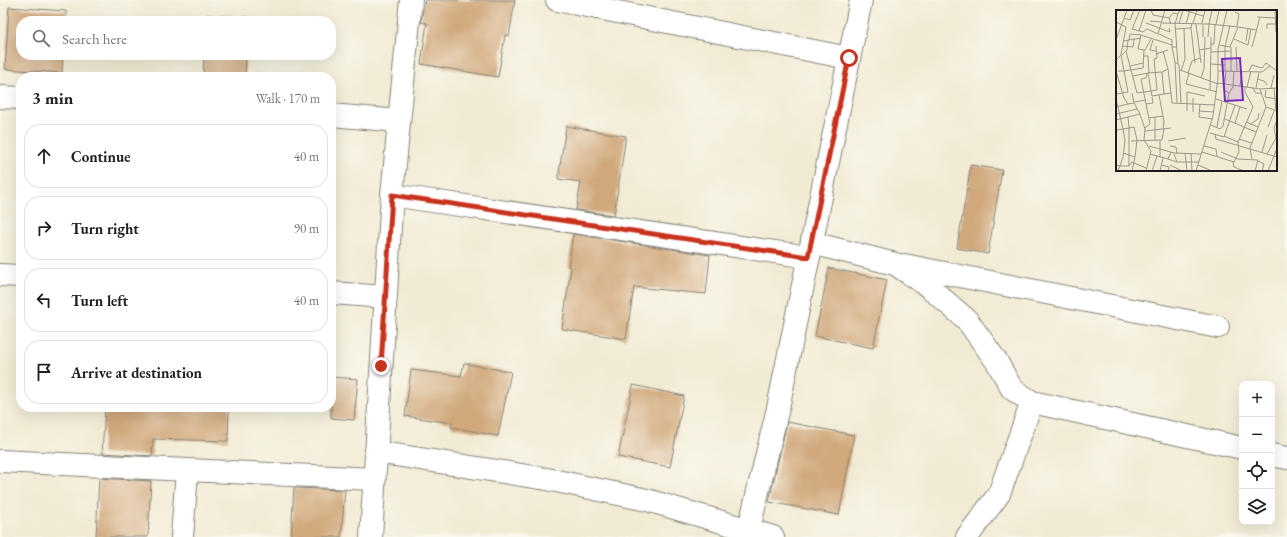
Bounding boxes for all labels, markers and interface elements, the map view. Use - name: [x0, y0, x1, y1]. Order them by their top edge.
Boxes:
- inset map: [1116, 10, 1277, 171]
- search box: [16, 16, 336, 60]
- icon: search: [30, 27, 52, 49]
- text: Search here: [62, 29, 127, 48]
- route start: [840, 49, 858, 67]
- text: 3 min: [32, 87, 73, 109]
- text: Walk · 170 m: [256, 90, 320, 107]
- icon: ahead: [33, 145, 55, 167]
- text: Continue: [71, 147, 131, 166]
- text: 40 m: [294, 148, 319, 165]
- icon: right: [33, 217, 55, 239]
- text: Turn right: [71, 219, 139, 238]
- text: 90 m: [294, 220, 319, 237]
- icon: left: [33, 289, 55, 311]
- text: Turn left: [71, 291, 128, 310]
- text: 40 m: [294, 292, 319, 309]
- route end: [372, 357, 390, 375]
- icon: arrive: [33, 361, 55, 383]
- text: Arrive at destination: [71, 363, 202, 382]
- map controls: [1239, 381, 1275, 525]
- button: +: [1239, 381, 1275, 417]
- button: −: [1239, 417, 1275, 453]
- button: locate: [1239, 453, 1275, 489]
- button: layers: [1239, 489, 1275, 525]

